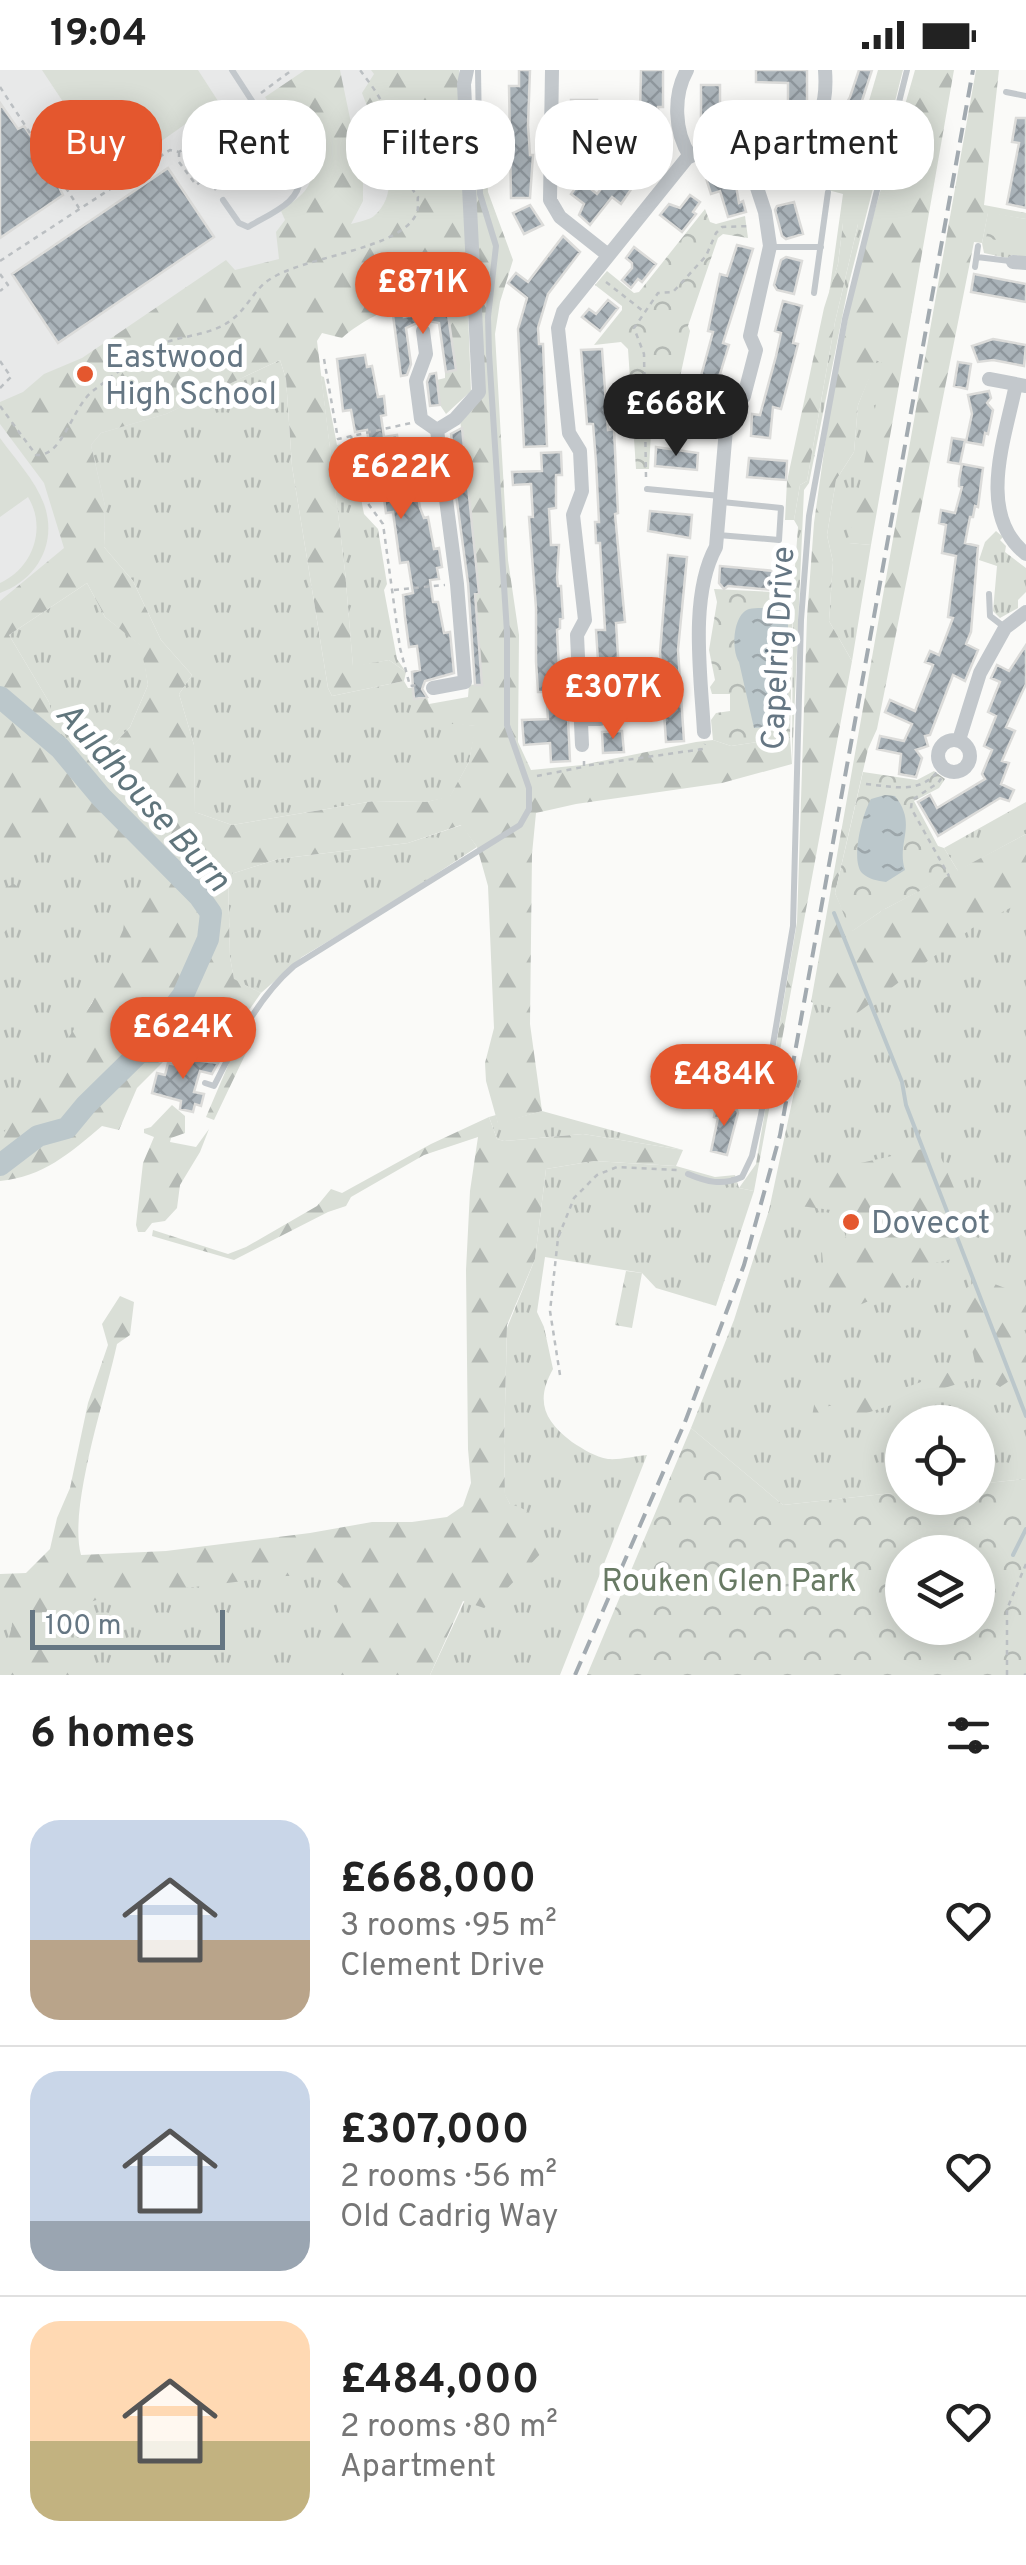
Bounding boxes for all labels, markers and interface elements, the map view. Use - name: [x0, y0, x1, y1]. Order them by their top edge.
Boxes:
- text: 19:04: [50, 11, 147, 60]
- chip: Buy: [30, 100, 162, 190]
- chip: Rent: [182, 100, 326, 190]
- chip: Filters: [346, 100, 515, 190]
- chip: New: [535, 100, 673, 190]
- chip: Apartment: [693, 100, 934, 190]
- pin: £871K: [353, 252, 493, 337]
- text: £871K: [377, 264, 469, 304]
- place label: Eastwood High School: [105, 339, 277, 416]
- marker: Eastwood High School: [74, 363, 96, 385]
- pin: £668K: [606, 374, 746, 459]
- text: £668K: [625, 386, 727, 426]
- pin: £622K: [331, 437, 471, 522]
- text: £622K: [351, 449, 451, 489]
- street label: Capelrig Drive: [755, 545, 805, 751]
- pin: £307K: [543, 657, 683, 742]
- text: £307K: [564, 669, 662, 709]
- water label: Auldhouse Burn: [45, 694, 239, 902]
- pin: £624K: [113, 997, 253, 1082]
- text: £624K: [132, 1009, 234, 1049]
- pin: £484K: [654, 1044, 794, 1129]
- text: £484K: [672, 1056, 776, 1096]
- place label: Dovecot: [871, 1205, 990, 1245]
- marker: Dovecot: [840, 1211, 862, 1233]
- map controls: [885, 1405, 995, 1645]
- button: locate: [885, 1405, 995, 1515]
- button: layers: [885, 1535, 995, 1645]
- park label: Rouken Glen Park: [602, 1563, 856, 1603]
- scale bar: [30, 1605, 225, 1650]
- text: 100 m: [45, 1609, 121, 1645]
- icon: filters: [941, 1708, 996, 1763]
- text: 6 homes: [30, 1709, 195, 1762]
- text: £668,000: [340, 1854, 536, 1907]
- icon: home: [110, 1860, 230, 1980]
- icon: heart: [941, 1893, 996, 1948]
- text: 3 rooms · 95 m²: [340, 1907, 557, 1947]
- text: Clement Drive: [340, 1947, 545, 1987]
- text: £307,000: [340, 2105, 529, 2158]
- icon: home: [110, 2111, 230, 2231]
- icon: heart: [941, 2144, 996, 2199]
- text: 2 rooms · 56 m²: [340, 2158, 557, 2198]
- text: Old Cadrig Way: [340, 2198, 558, 2238]
- text: £484,000: [340, 2355, 539, 2408]
- icon: home: [110, 2361, 230, 2481]
- icon: heart: [941, 2394, 996, 2449]
- text: 2 rooms · 80 m²: [340, 2408, 558, 2448]
- text: Apartment: [340, 2448, 496, 2488]

